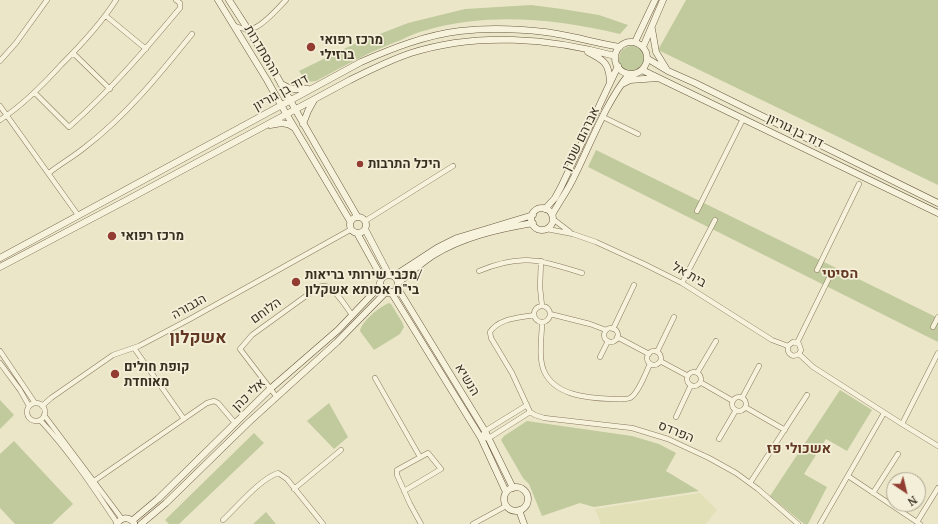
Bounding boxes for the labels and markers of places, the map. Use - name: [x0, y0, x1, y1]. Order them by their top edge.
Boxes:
- place label: מרכז רפואי ברזילי: [320, 32, 383, 63]
- marker: מרכז רפואי ברזילי: [305, 41, 317, 53]
- place label: היכל התרבות: [368, 156, 441, 172]
- marker: היכל התרבות: [355, 159, 365, 169]
- place label: מרכז רפואי: [121, 228, 184, 244]
- marker: מרכז רפואי: [106, 230, 118, 242]
- place label: מכבי שירותי בריאות/ בי"ח אסותא אשקלון: [305, 267, 422, 298]
- marker: מכבי שירותי בריאות/ בי"ח אסותא אשקלון: [290, 276, 302, 288]
- place label: קופת חולים מאוחדת: [124, 359, 189, 390]
- marker: קופת חולים מאוחדת: [109, 368, 121, 380]

